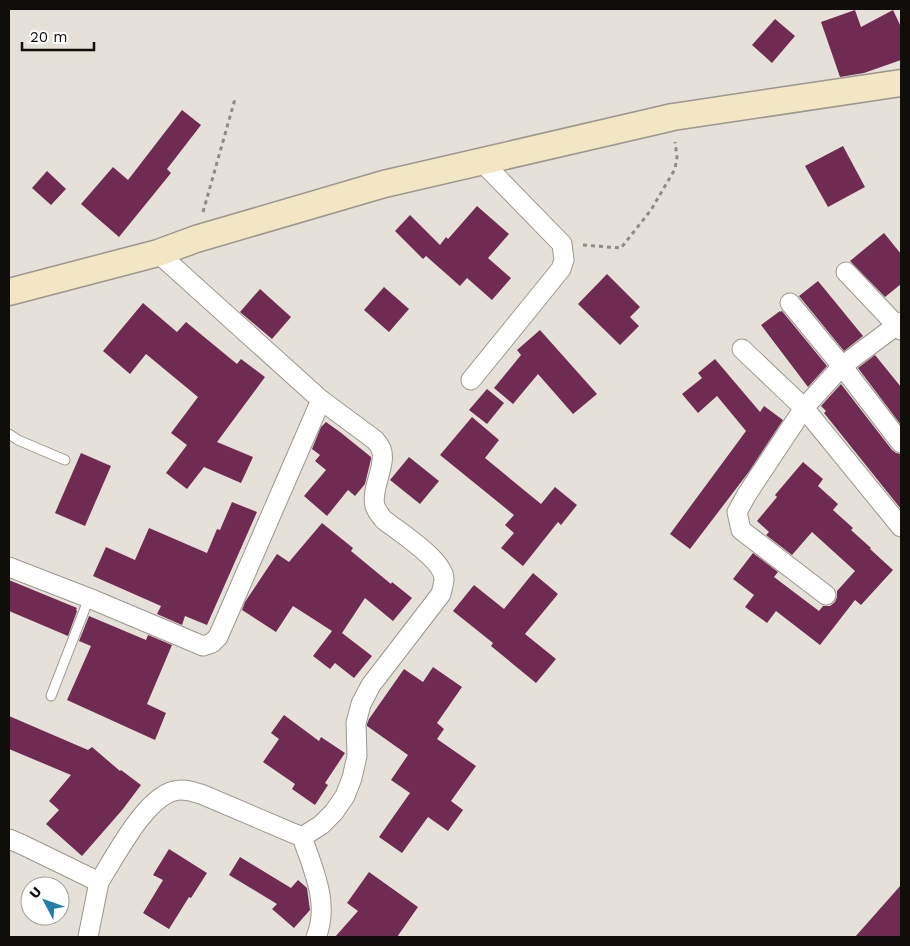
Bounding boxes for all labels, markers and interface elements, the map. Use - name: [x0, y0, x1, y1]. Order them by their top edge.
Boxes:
- scale bar: [22, 20, 95, 52]
- text: 20 m: [30, 28, 68, 46]
- north arrow: [20, 876, 70, 926]
- text: U: [26, 883, 45, 901]

